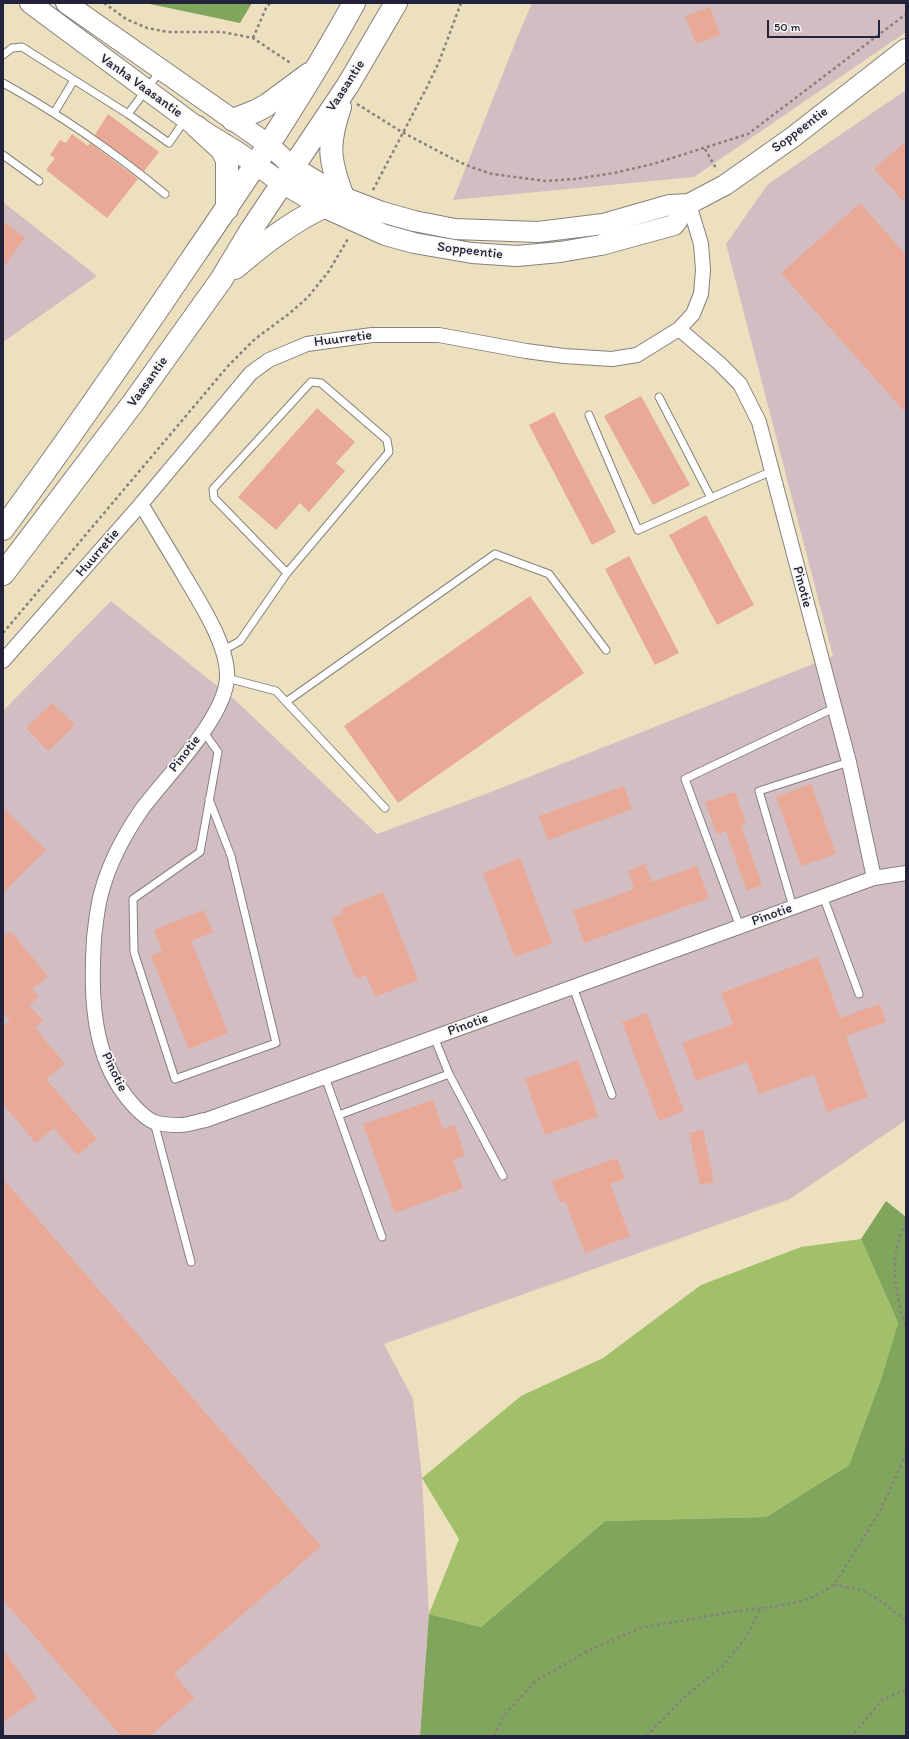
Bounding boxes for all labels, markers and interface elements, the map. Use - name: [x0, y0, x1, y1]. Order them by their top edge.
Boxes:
- scale bar: [769, 12, 882, 38]
- text: 50 m: [774, 20, 800, 34]
- street label: Vanha Vaasantie: [96, 50, 186, 122]
- street label: Vaasantie: [323, 57, 369, 115]
- street label: Soppeentie: [769, 103, 831, 157]
- street label: Soppeentie: [436, 239, 504, 263]
- street label: Huurretie: [313, 327, 373, 351]
- street label: Vaasantie: [124, 353, 172, 411]
- street label: Huurretie: [73, 526, 123, 580]
- street label: Pinotie: [788, 565, 816, 609]
- street label: Pinotie: [165, 732, 205, 776]
- street label: Pinotie: [749, 900, 795, 930]
- street label: Pinotie: [445, 1010, 491, 1040]
- street label: Pinotie: [97, 1049, 131, 1095]

